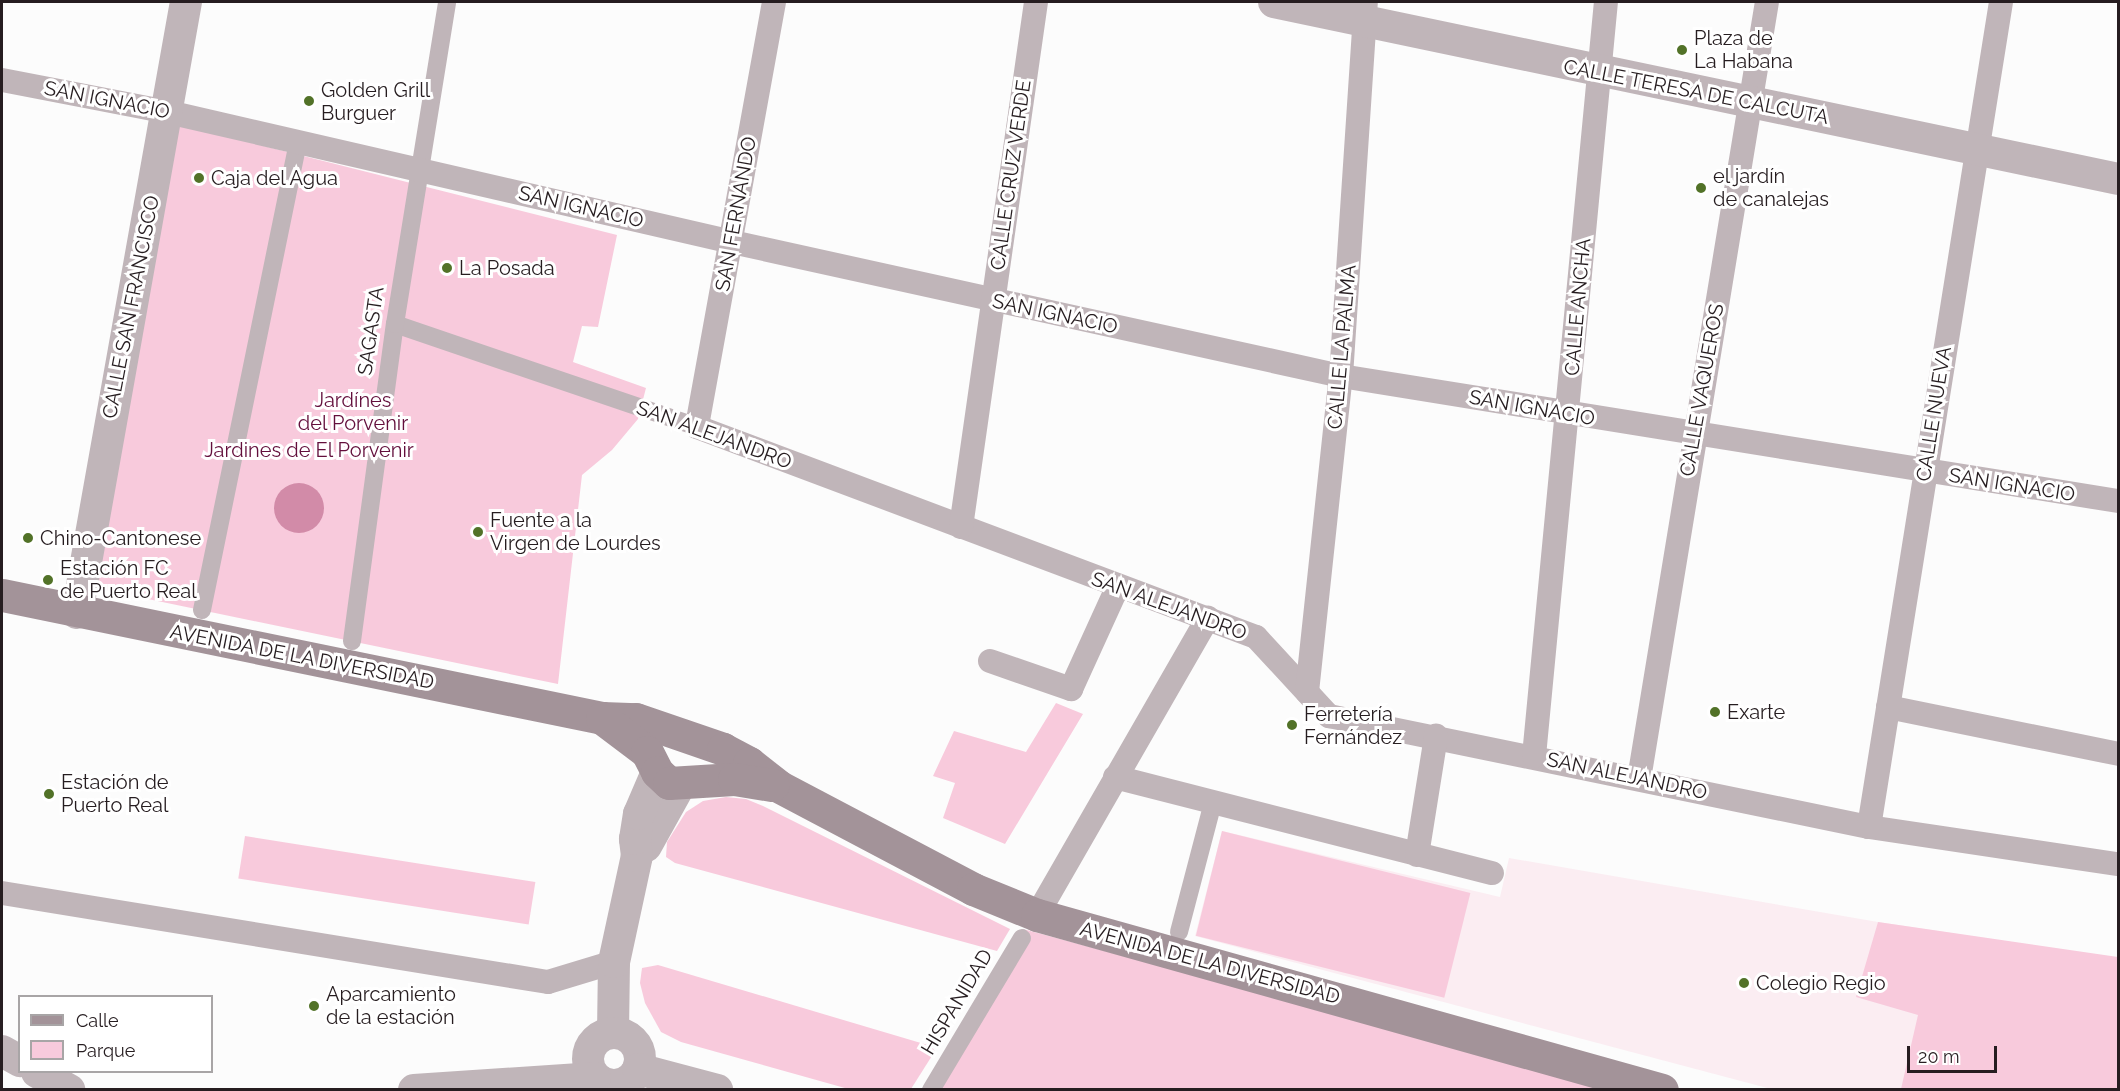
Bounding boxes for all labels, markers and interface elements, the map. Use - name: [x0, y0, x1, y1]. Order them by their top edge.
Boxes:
- place label: Plaza de La Habana: [1694, 27, 1793, 74]
- marker: Plaza de La Habana: [1675, 43, 1689, 57]
- street label: CALLE TERESA DE CALCUTA: [1561, 54, 1831, 130]
- street label: SAN IGNACIO: [42, 76, 172, 124]
- place label: Golden Grill Burguer: [321, 78, 430, 125]
- street label: CALLE CRUZ VERDE: [986, 78, 1036, 272]
- marker: Golden Grill Burguer: [302, 94, 316, 108]
- street label: SAN FERNANDO: [711, 135, 761, 293]
- place label: el jardín de canalejas: [1713, 164, 1829, 211]
- place label: Caja del Agua: [211, 166, 339, 190]
- marker: Caja del Agua: [192, 171, 206, 185]
- street label: SAN IGNACIO: [516, 181, 646, 233]
- marker: el jardín de canalejas: [1694, 181, 1708, 195]
- street label: CALLE SAN FRANCISCO: [98, 193, 164, 421]
- street label: CALLE ANCHA: [1560, 237, 1596, 377]
- place label: La Posada: [459, 256, 555, 280]
- marker: La Posada: [440, 261, 454, 275]
- street label: CALLE LA PALMA: [1323, 263, 1361, 431]
- street label: SAGASTA: [353, 285, 389, 377]
- street label: SAN IGNACIO: [990, 289, 1120, 339]
- street label: CALLE VAQUEROS: [1675, 301, 1729, 479]
- street label: CALLE NUEVA: [1911, 345, 1957, 483]
- street label: SAN IGNACIO: [1467, 385, 1597, 431]
- park label: Jardínes del Porvenir: [298, 389, 408, 436]
- street label: SAN ALEJANDRO: [633, 396, 795, 474]
- park label: Jardines de El Porvenir: [204, 438, 414, 462]
- street label: SAN IGNACIO: [1947, 463, 2077, 507]
- place label: Fuente a la Virgen de Lourdes: [490, 508, 661, 555]
- marker: Fuente a la Virgen de Lourdes: [471, 525, 485, 539]
- place label: Chino-Cantonese: [40, 526, 201, 550]
- marker: Chino-Cantonese: [21, 531, 35, 545]
- place label: Estación FC de Puerto Real: [60, 556, 197, 603]
- street label: SAN ALEJANDRO: [1088, 567, 1250, 645]
- marker: Estación FC de Puerto Real: [41, 573, 55, 587]
- street label: AVENIDA DE LA DIVERSIDAD: [167, 620, 437, 694]
- place label: Exarte: [1727, 700, 1785, 724]
- place label: Ferretería Fernández: [1304, 702, 1402, 749]
- marker: Exarte: [1708, 705, 1722, 719]
- marker: Ferretería Fernández: [1285, 718, 1299, 732]
- street label: SAN ALEJANDRO: [1544, 747, 1710, 805]
- place label: Estación de Puerto Real: [61, 771, 169, 818]
- marker: Estación de Puerto Real: [42, 787, 56, 801]
- street label: AVENIDA DE LA DIVERSIDAD: [1077, 917, 1343, 1009]
- street label: HISPANIDAD: [916, 945, 998, 1059]
- place label: Colegio Regio: [1756, 971, 1886, 995]
- marker: Colegio Regio: [1737, 976, 1751, 990]
- place label: Aparcamiento de la estación: [326, 982, 456, 1029]
- legend: [18, 995, 213, 1073]
- marker: Aparcamiento de la estación: [307, 999, 321, 1013]
- text: Calle: [76, 1010, 119, 1031]
- scale bar: [1910, 1034, 2000, 1072]
- text: Parque: [76, 1040, 135, 1061]
- text: 20 m: [1918, 1046, 1960, 1067]

